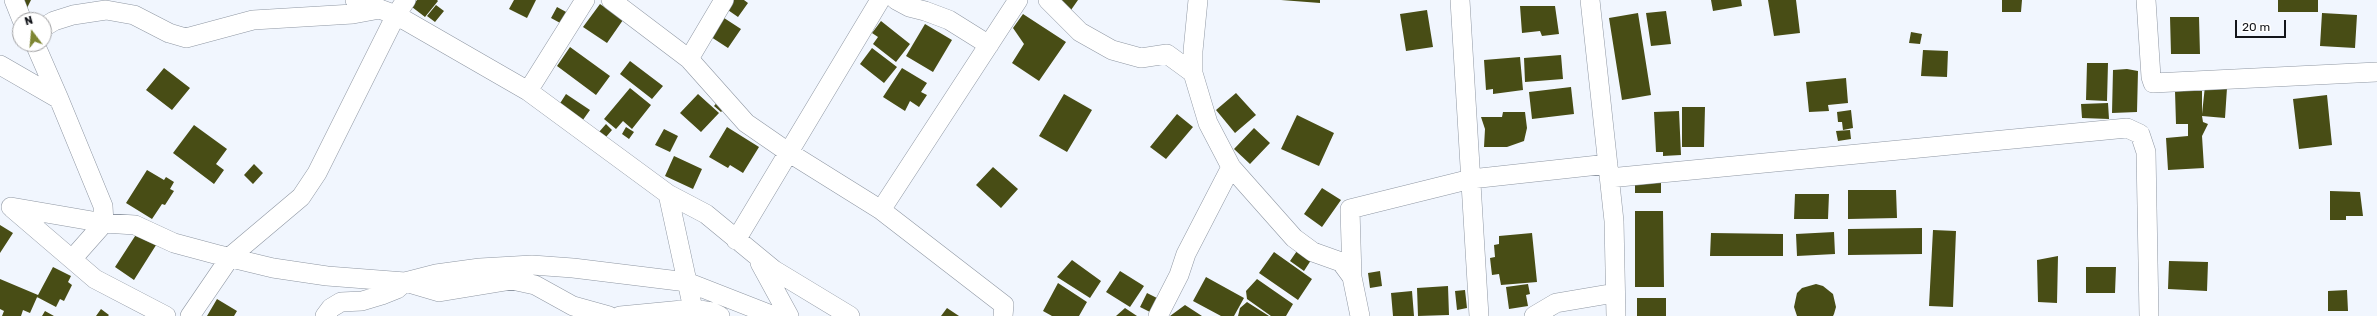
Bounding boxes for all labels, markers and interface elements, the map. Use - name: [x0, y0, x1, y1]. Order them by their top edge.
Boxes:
- north arrow: [12, 12, 52, 52]
- scale bar: [2237, 12, 2288, 38]
- text: N: [23, 14, 34, 28]
- text: 20 m: [2242, 20, 2270, 34]

